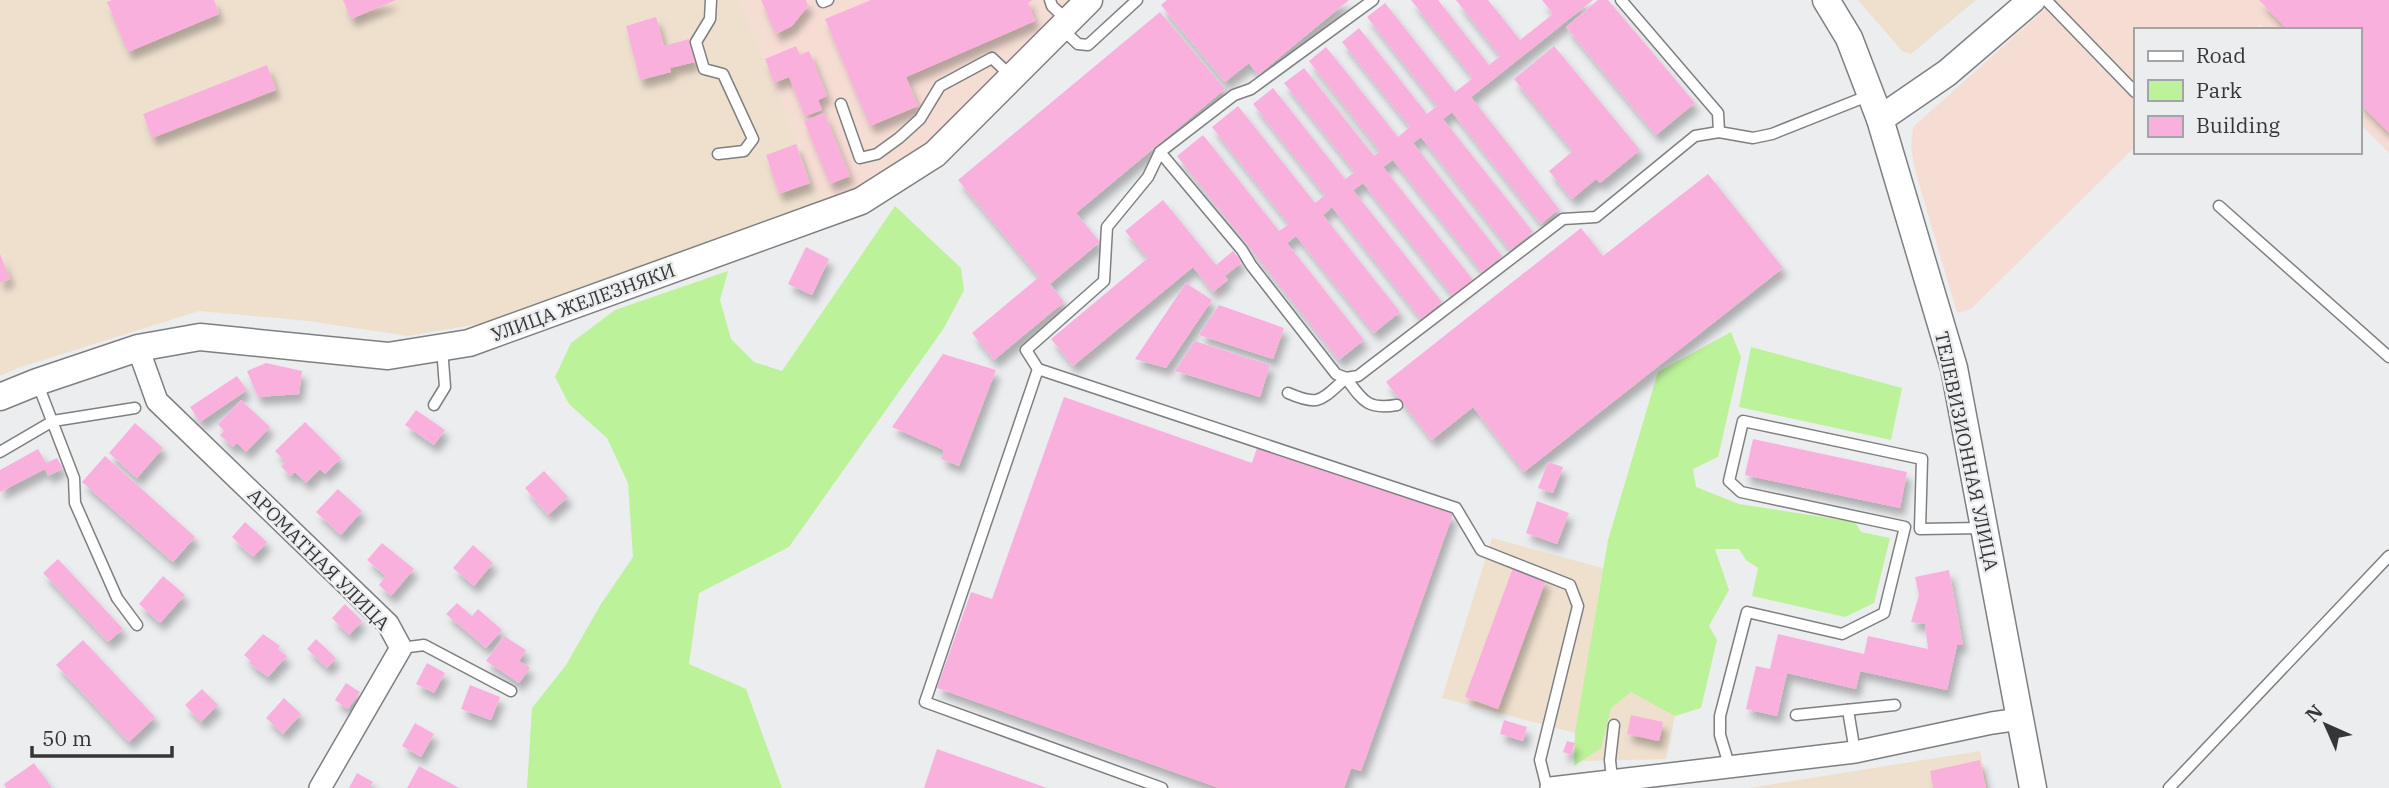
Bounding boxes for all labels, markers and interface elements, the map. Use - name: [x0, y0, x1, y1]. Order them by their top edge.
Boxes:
- legend: [2134, 28, 2361, 154]
- text: Road: [2196, 41, 2246, 69]
- text: Park: [2196, 76, 2243, 104]
- text: Building: [2196, 111, 2281, 139]
- street label: УЛИЦА ЖЕЛЕЗНЯКИ: [488, 258, 678, 346]
- street label: ТЕЛЕВИЗИОННАЯ УЛИЦА: [1930, 329, 2004, 573]
- street label: АРОМАТНАЯ УЛИЦА: [243, 483, 395, 635]
- north arrow: [2291, 690, 2361, 760]
- text: N: [2300, 699, 2328, 727]
- scale bar: [32, 714, 172, 758]
- text: 50 m: [42, 724, 92, 752]

